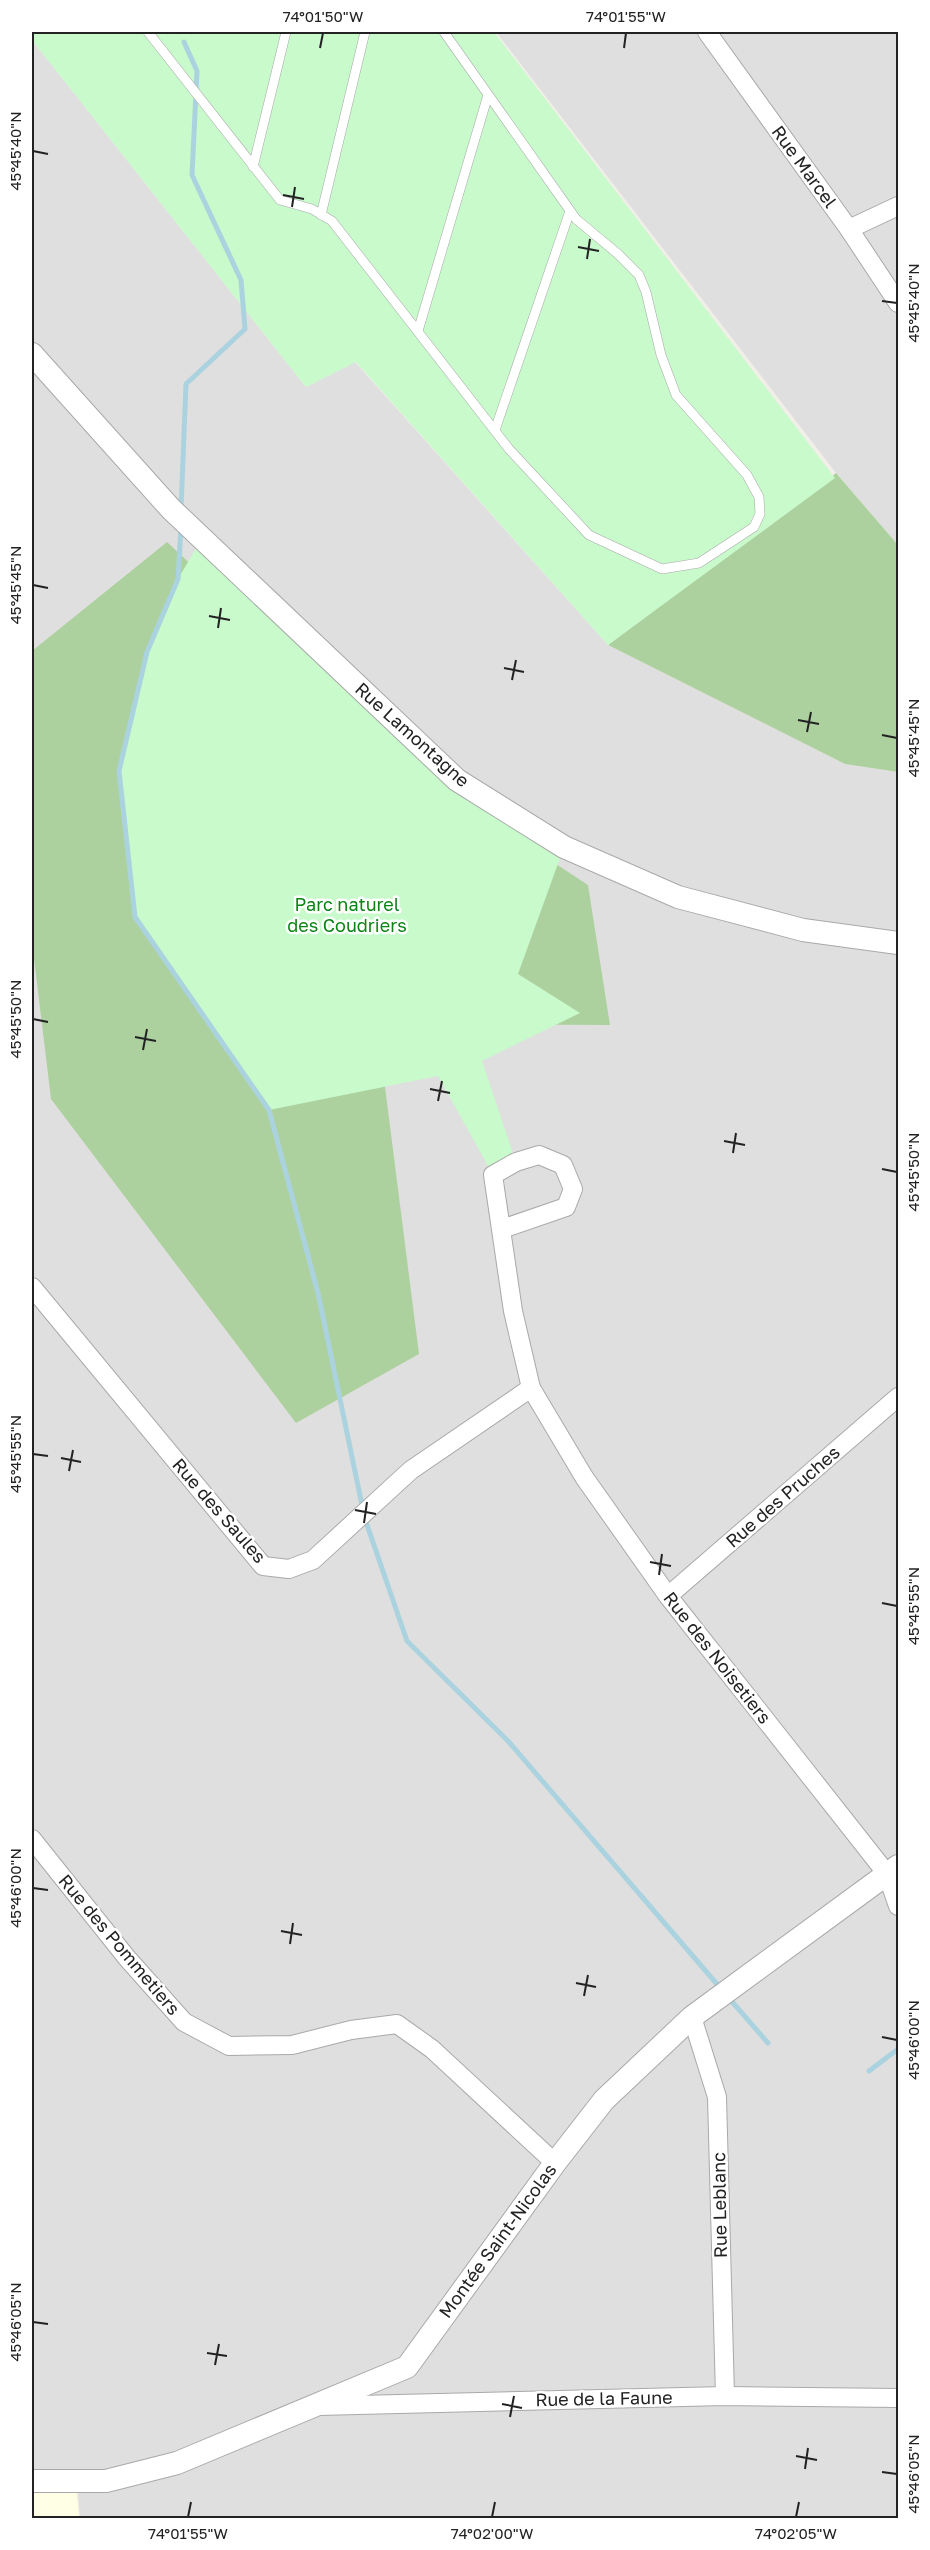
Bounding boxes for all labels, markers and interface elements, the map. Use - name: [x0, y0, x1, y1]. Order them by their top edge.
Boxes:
- text: 74°01'50"W: [283, 7, 363, 25]
- text: 74°01'55"W: [586, 7, 666, 25]
- text: 45°45'40"N: [6, 111, 24, 191]
- street label: Rue Marcel: [768, 121, 842, 212]
- text: 45°45'40"N: [904, 263, 922, 343]
- text: 45°45'45"N: [6, 546, 24, 624]
- street label: Rue Lamontagne: [351, 677, 474, 791]
- text: 45°45'45"N: [904, 699, 922, 777]
- park label: Parc naturel des Coudriers: [287, 893, 407, 936]
- text: 45°45'50"N: [6, 980, 24, 1058]
- text: 45°45'50"N: [904, 1133, 922, 1211]
- text: 45°45'55"N: [6, 1415, 24, 1493]
- street label: Rue des Pruches: [721, 1441, 844, 1552]
- street label: Rue des Saules: [168, 1454, 271, 1567]
- text: 45°45'55"N: [904, 1567, 922, 1645]
- street label: Rue des Noisetiers: [659, 1587, 776, 1728]
- text: 45°46'00"N: [6, 1848, 24, 1928]
- street label: Rue des Pommetiers: [54, 1869, 185, 2019]
- text: 45°46'00"N: [904, 2000, 922, 2080]
- street label: Rue Leblanc: [707, 2152, 731, 2258]
- street label: Montée Saint-Nicolas: [434, 2159, 561, 2322]
- text: 45°46'05"N: [6, 2282, 24, 2362]
- street label: Rue de la Faune: [535, 2386, 673, 2410]
- text: 45°46'05"N: [904, 2434, 922, 2514]
- text: 74°01'55"W: [148, 2524, 228, 2542]
- text: 74°02'00"W: [451, 2524, 533, 2542]
- text: 74°02'05"W: [755, 2524, 837, 2542]

